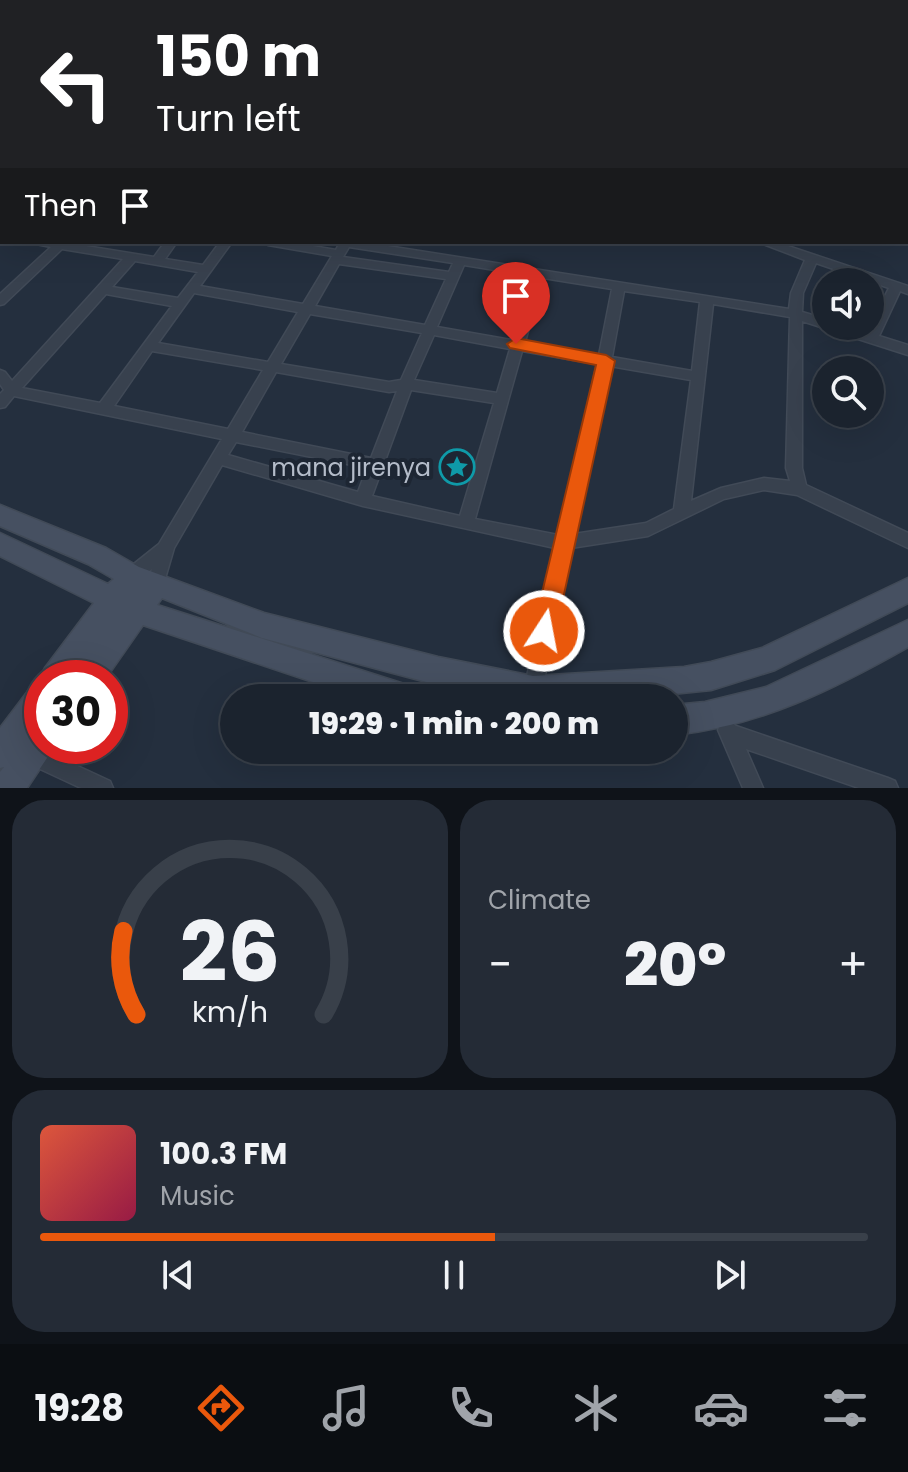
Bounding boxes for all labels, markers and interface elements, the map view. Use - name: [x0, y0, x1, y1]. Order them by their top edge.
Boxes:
- text: 150 m: [156, 17, 321, 96]
- icon: left: [24, 32, 128, 136]
- text: Turn left: [156, 93, 301, 144]
- text: Then: [24, 184, 97, 227]
- icon: arrive: [113, 184, 157, 228]
- pin: [482, 262, 550, 344]
- map controls: [812, 268, 884, 428]
- button: sound: [812, 268, 884, 340]
- icon: arrive: [494, 274, 538, 318]
- button: search: [812, 356, 884, 428]
- place icon: mana jirenya: [438, 448, 476, 486]
- place label: mana jirenya: [271, 451, 431, 484]
- position arrow: [502, 589, 586, 673]
- speed limit sign: 30: [24, 660, 128, 764]
- text: 19:29 · 1 min · 200 m: [309, 702, 599, 745]
- text: Climate: [488, 882, 591, 918]
- text: 26: [180, 894, 280, 1010]
- text: 20°: [624, 923, 726, 1007]
- text: −: [488, 934, 512, 995]
- text: +: [838, 934, 868, 995]
- text: km/h: [192, 992, 268, 1032]
- text: 100.3 FM: [160, 1132, 287, 1175]
- text: Music: [160, 1178, 235, 1214]
- icon: previous: [156, 1253, 200, 1297]
- icon: pause: [432, 1253, 476, 1297]
- icon: next: [708, 1253, 752, 1297]
- icon: directions: [193, 1380, 249, 1436]
- icon: music: [318, 1380, 374, 1436]
- icon: phone: [443, 1380, 499, 1436]
- icon: climate: [568, 1380, 624, 1436]
- icon: car: [693, 1380, 749, 1436]
- icon: filters: [817, 1380, 873, 1436]
- text: 19:28: [34, 1383, 124, 1434]

